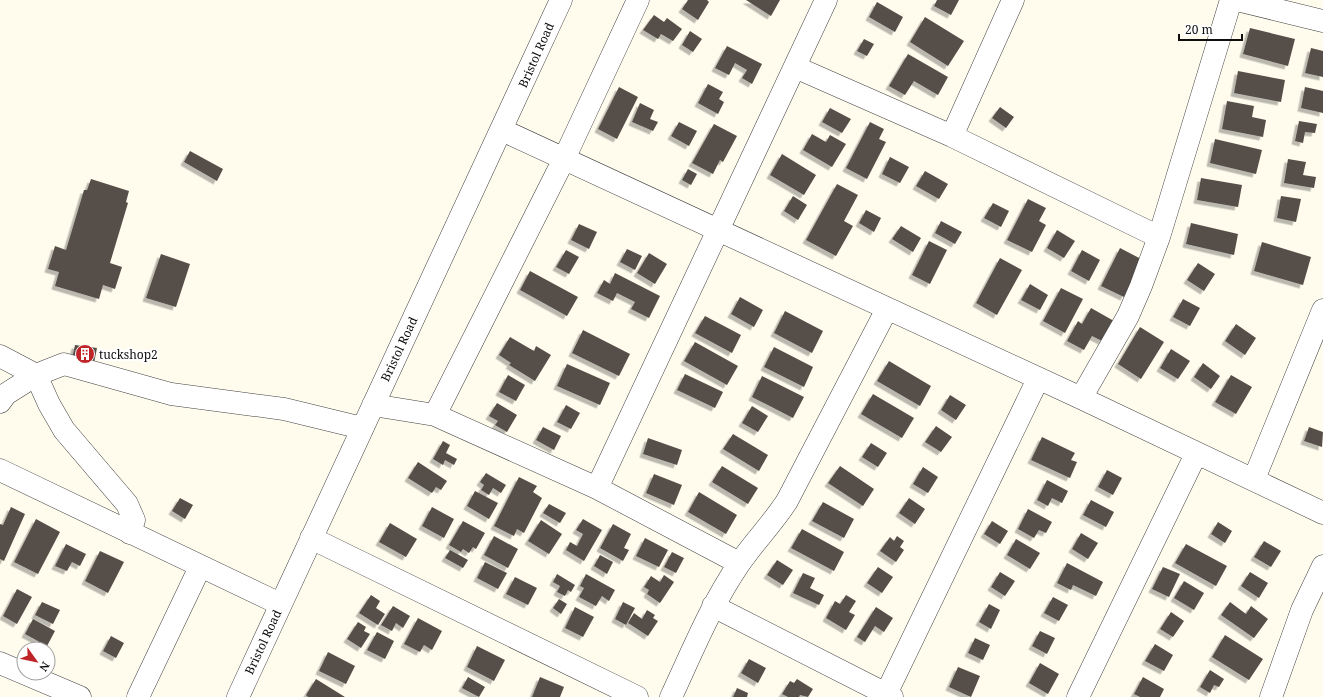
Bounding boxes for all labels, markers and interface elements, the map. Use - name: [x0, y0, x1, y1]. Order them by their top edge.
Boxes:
- scale bar: [1179, 16, 1242, 42]
- street label: Bristol Road: [514, 19, 558, 90]
- text: 20 m: [1185, 21, 1213, 38]
- street label: Bristol Road: [377, 313, 422, 384]
- building icon: tuckshop2: [74, 343, 96, 365]
- place label: tuckshop2: [99, 346, 158, 363]
- street label: Bristol Road: [241, 606, 286, 677]
- north arrow: [16, 641, 56, 681]
- text: N: [36, 659, 53, 675]

